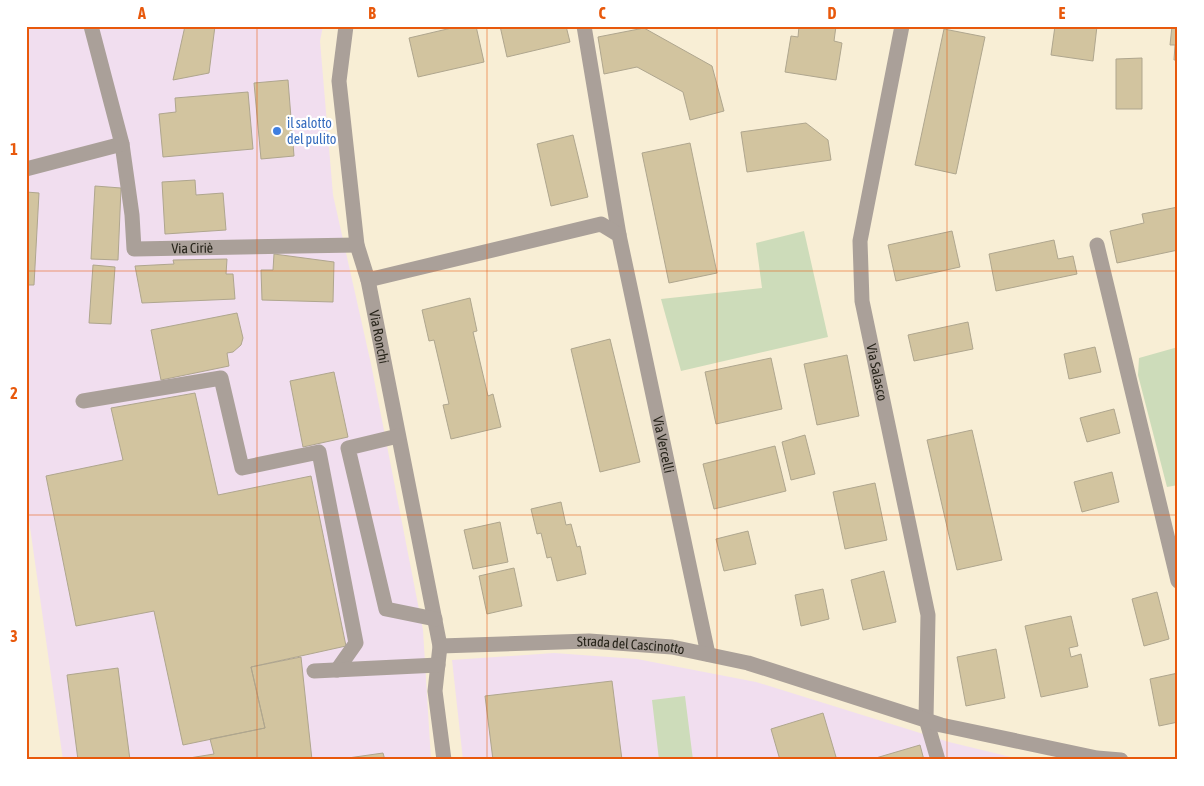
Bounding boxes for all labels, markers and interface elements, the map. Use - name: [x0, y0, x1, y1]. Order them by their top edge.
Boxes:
- text: A: [137, 4, 146, 22]
- text: B: [368, 4, 376, 22]
- text: C: [598, 4, 606, 22]
- text: D: [828, 4, 837, 22]
- text: E: [1059, 4, 1066, 22]
- place label: il salotto del pulito: [287, 115, 336, 147]
- marker: il salotto del pulito: [271, 125, 283, 137]
- text: 1: [10, 140, 18, 158]
- street label: Via Ciriè: [171, 240, 213, 256]
- street label: Via Ronchi: [366, 309, 392, 365]
- street label: Via Salasco: [863, 342, 891, 402]
- text: 2: [10, 384, 18, 402]
- street label: Via Vercelli: [650, 415, 677, 474]
- text: 3: [10, 627, 18, 645]
- street label: Strada del Cascinotto: [577, 633, 686, 657]

